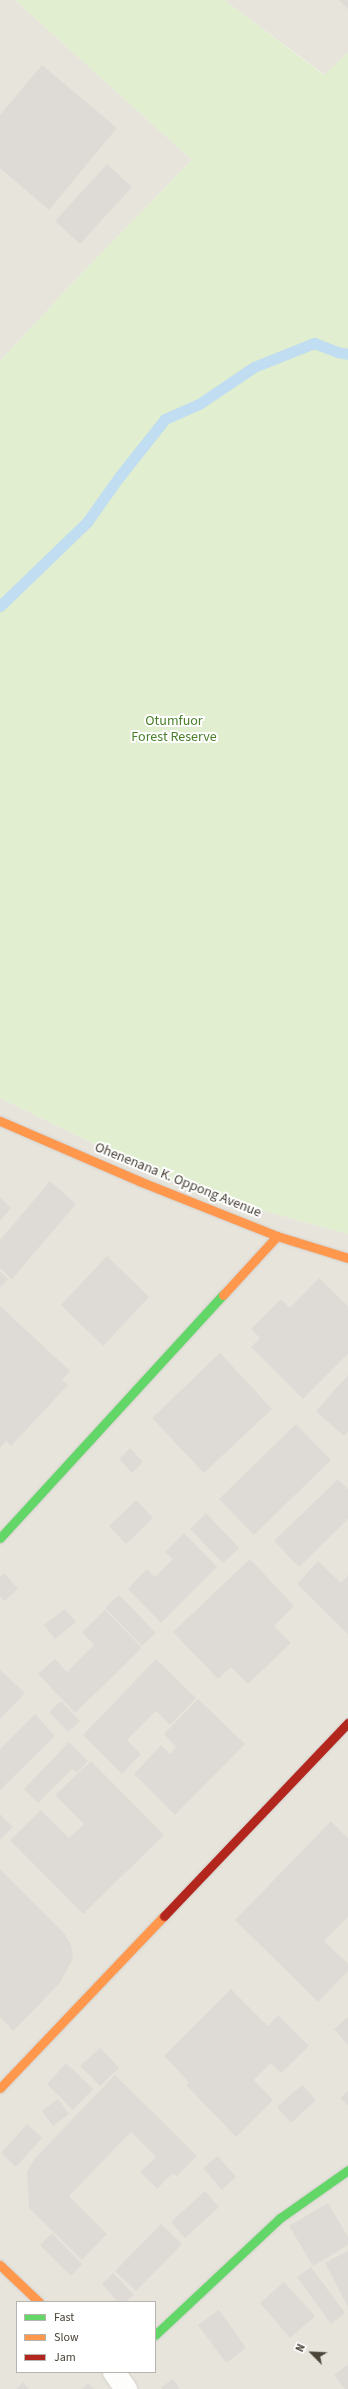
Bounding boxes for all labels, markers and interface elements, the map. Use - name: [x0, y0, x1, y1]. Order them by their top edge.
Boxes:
- park label: Otumfuor Forest Reserve: [131, 713, 217, 746]
- street label: Ohenenana K. Oppong Avenue: [92, 1139, 264, 1221]
- legend: [16, 2301, 156, 2373]
- text: Fast: [54, 2309, 74, 2326]
- text: Slow: [54, 2329, 79, 2346]
- north arrow: [292, 2333, 332, 2373]
- text: N: [292, 2342, 309, 2354]
- text: Jam: [54, 2349, 76, 2366]

